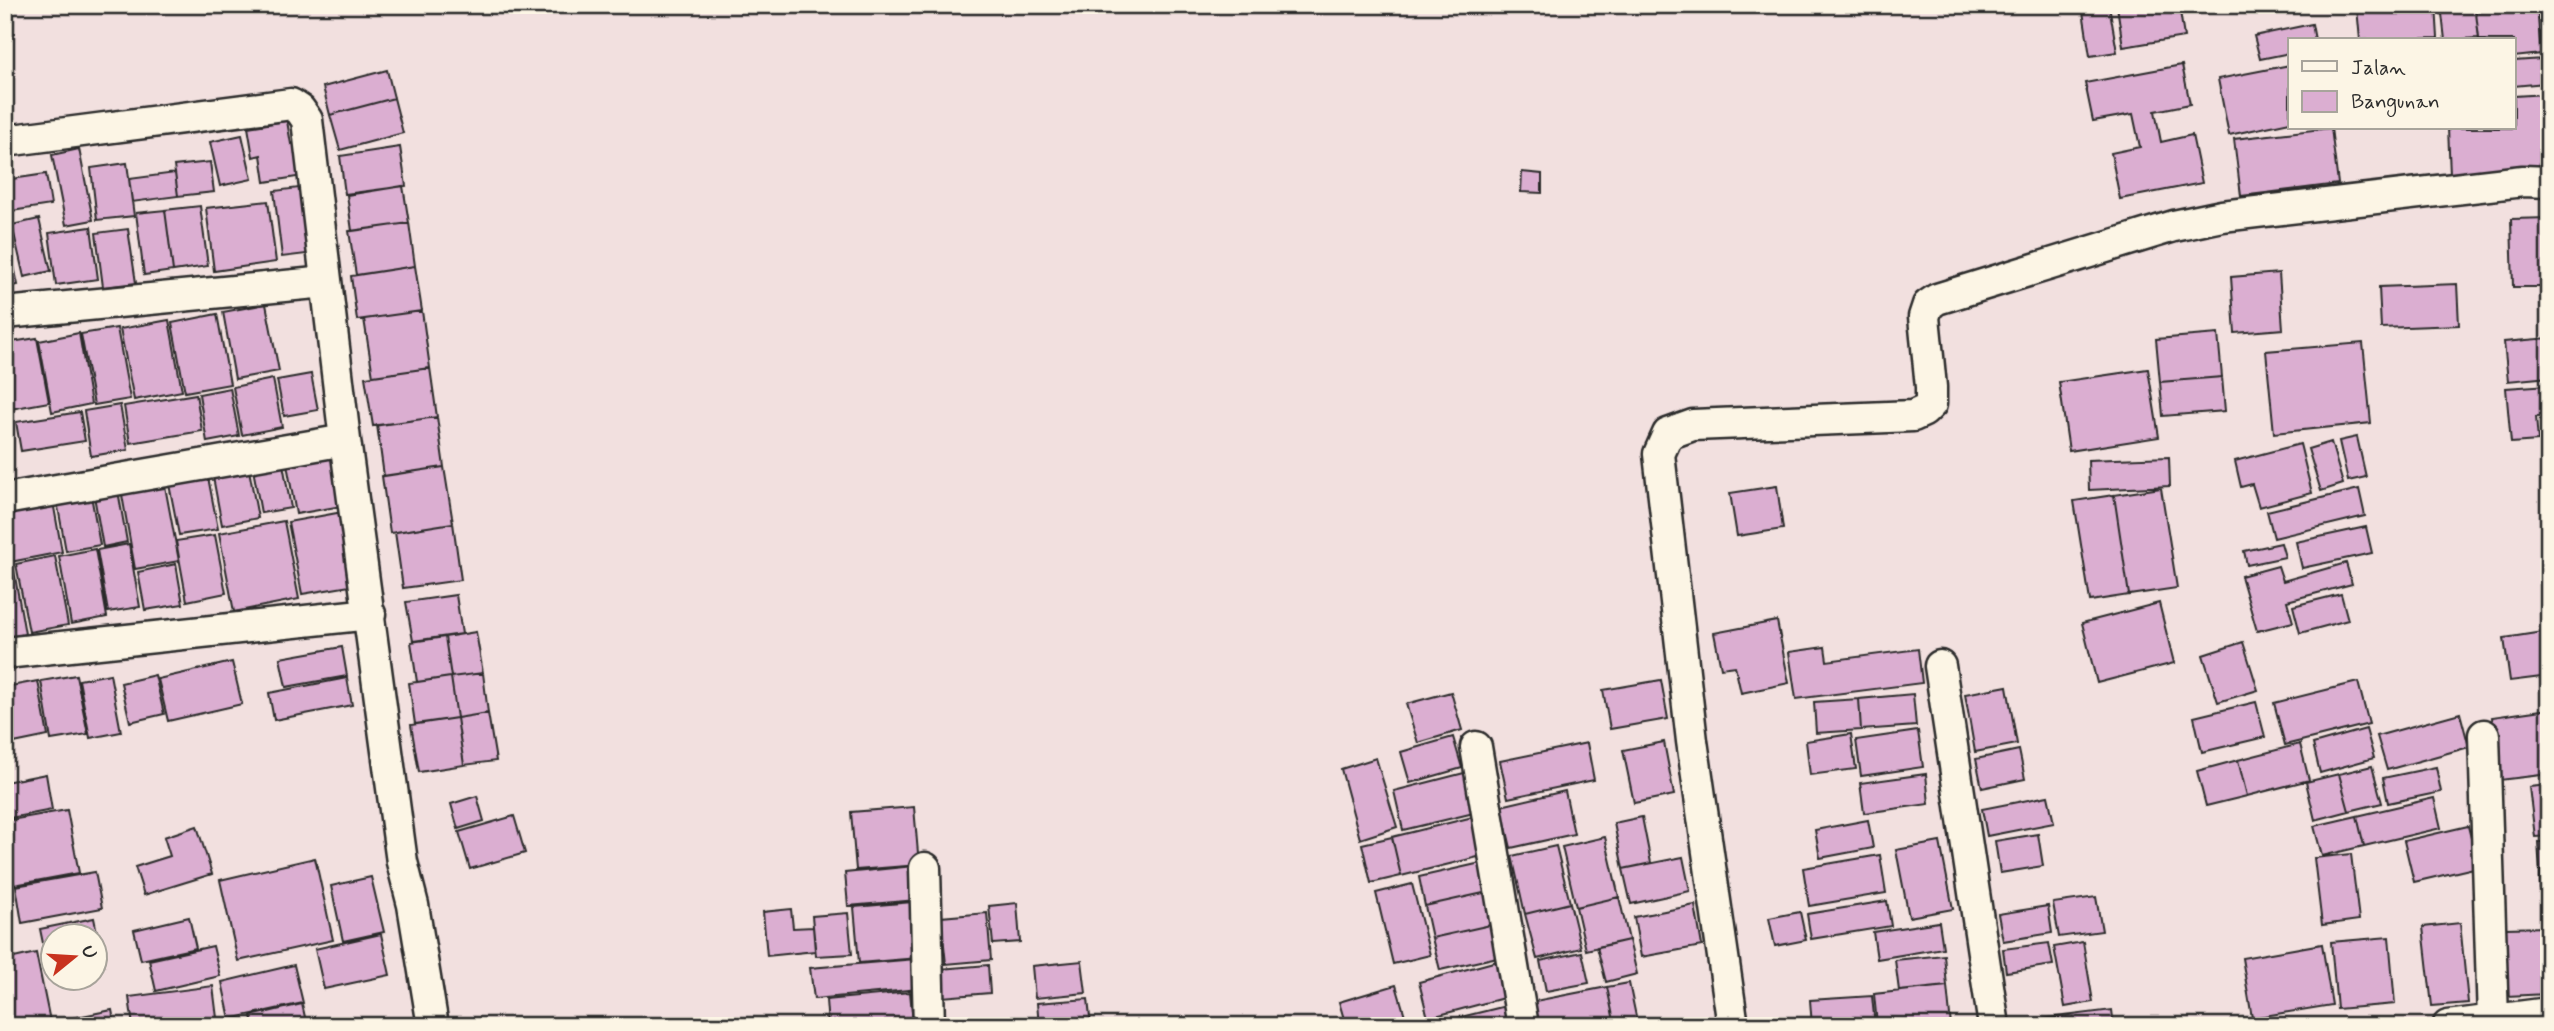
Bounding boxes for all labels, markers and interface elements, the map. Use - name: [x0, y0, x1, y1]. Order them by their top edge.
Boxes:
- legend: [2288, 38, 2516, 130]
- text: Jalan: [2351, 54, 2406, 82]
- text: Bangunan: [2351, 88, 2440, 117]
- north arrow: [38, 922, 108, 992]
- text: U: [75, 942, 103, 962]

